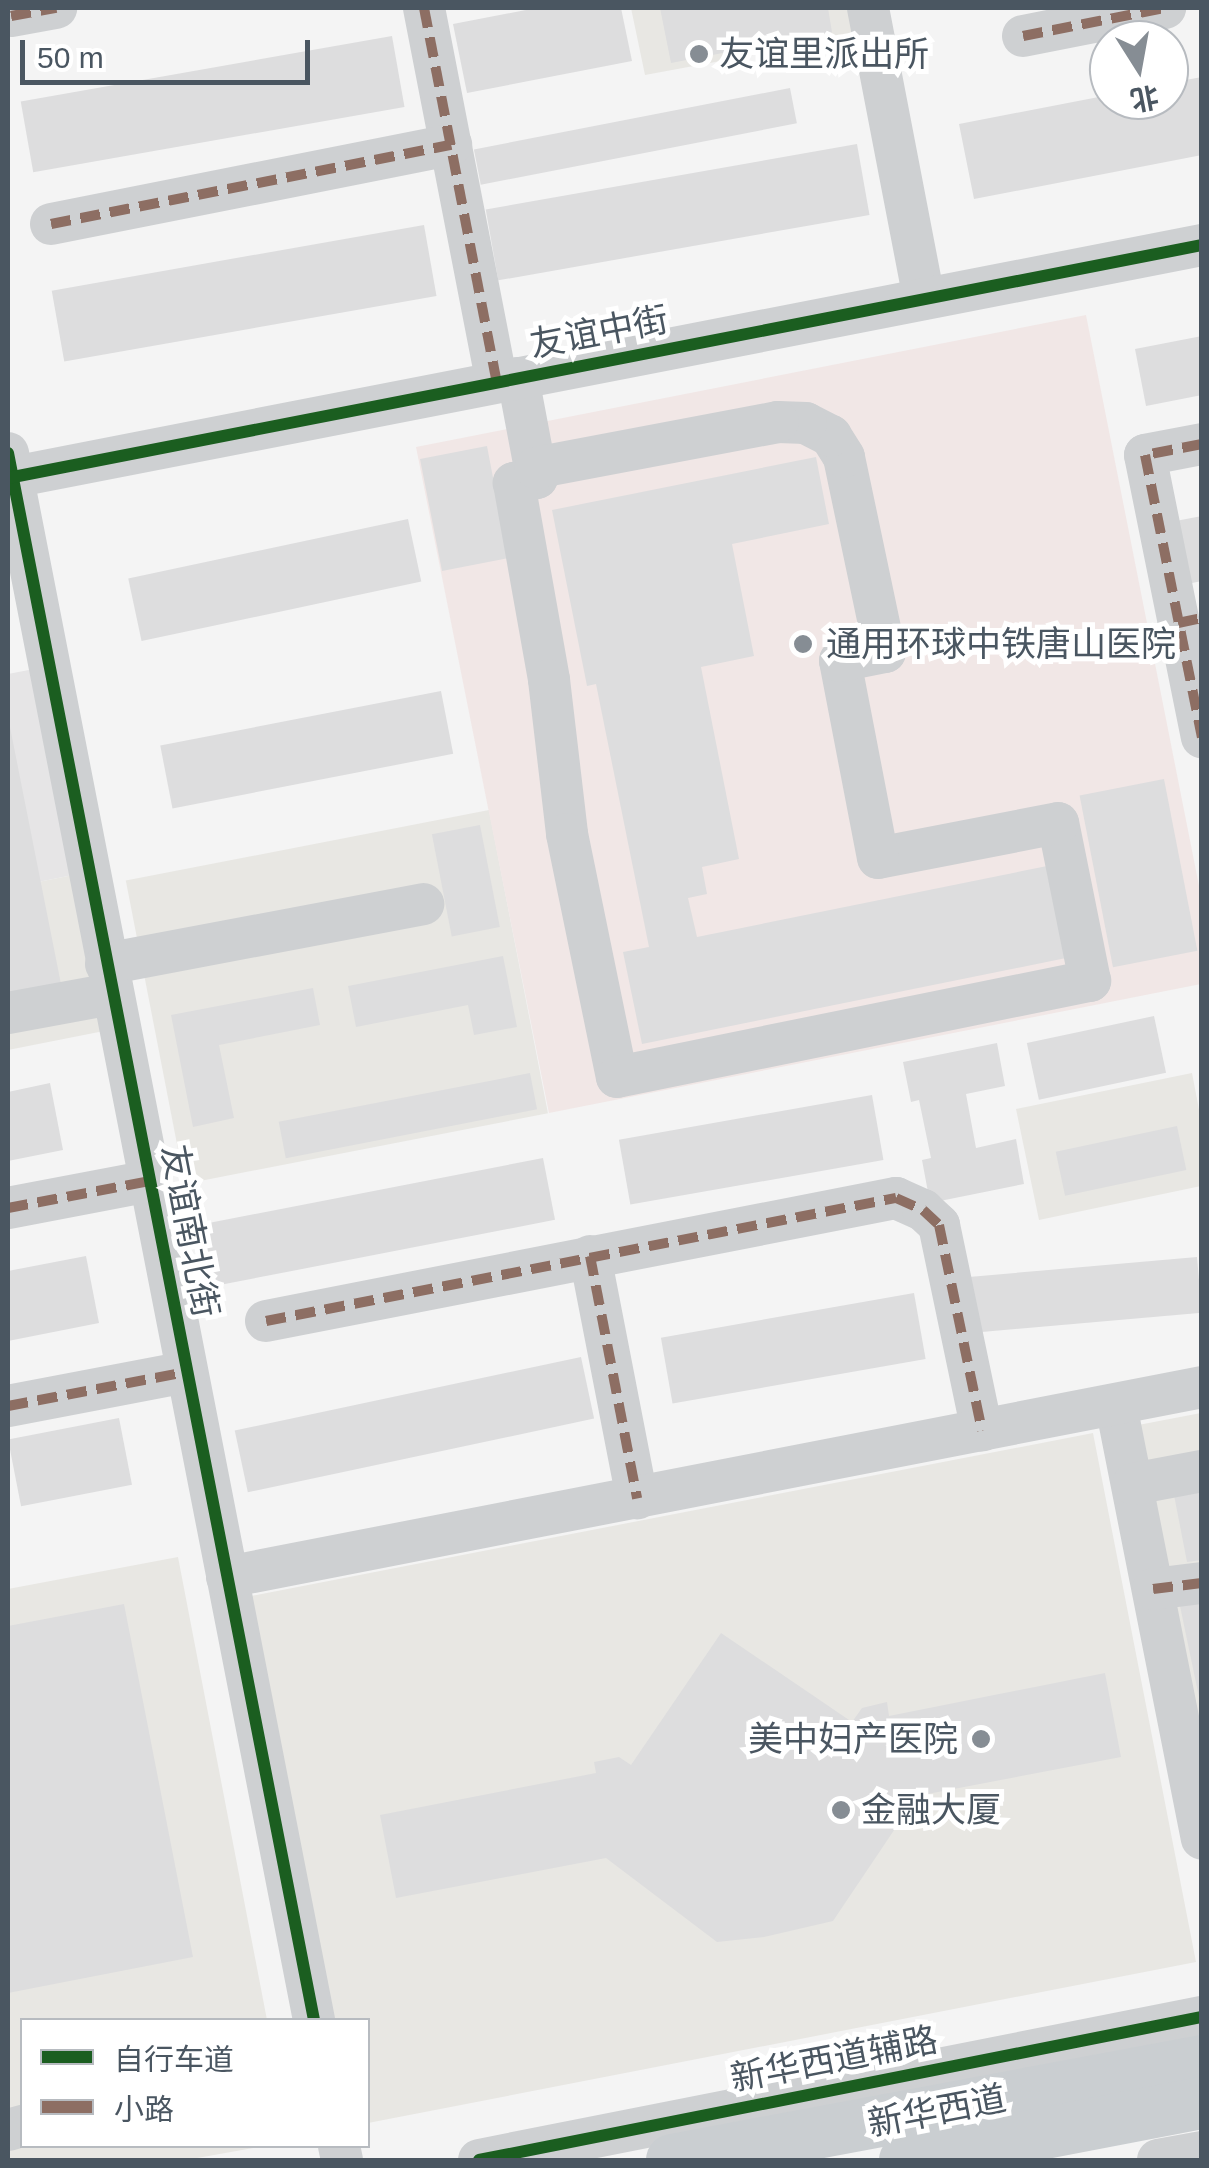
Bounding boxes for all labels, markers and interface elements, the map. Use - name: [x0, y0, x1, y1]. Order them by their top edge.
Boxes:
- scale bar: [25, 20, 315, 82]
- north arrow: [1089, 20, 1189, 120]
- place label: 友谊里派出所: [719, 33, 929, 75]
- text: 50 m: [37, 41, 104, 74]
- marker: 友谊里派出所: [688, 43, 710, 65]
- text: 北: [1128, 80, 1161, 116]
- street label: 友谊中街: [526, 298, 672, 366]
- place label: 通用环球中铁唐山医院: [826, 623, 1176, 665]
- marker: 通用环球中铁唐山医院: [790, 631, 816, 657]
- street label: 友谊南北街: [153, 1141, 227, 1321]
- place label: 美中妇产医院: [748, 1718, 958, 1760]
- marker: 美中妇产医院: [968, 1726, 994, 1752]
- place label: 金融大厦: [861, 1789, 1001, 1831]
- marker: 金融大厦: [830, 1799, 852, 1821]
- legend: [20, 2018, 370, 2148]
- street label: 新华西道辅路: [727, 2018, 941, 2100]
- text: 自行车道: [114, 2043, 234, 2076]
- street label: 新华西道: [864, 2077, 1010, 2145]
- text: 小路: [114, 2093, 174, 2126]

